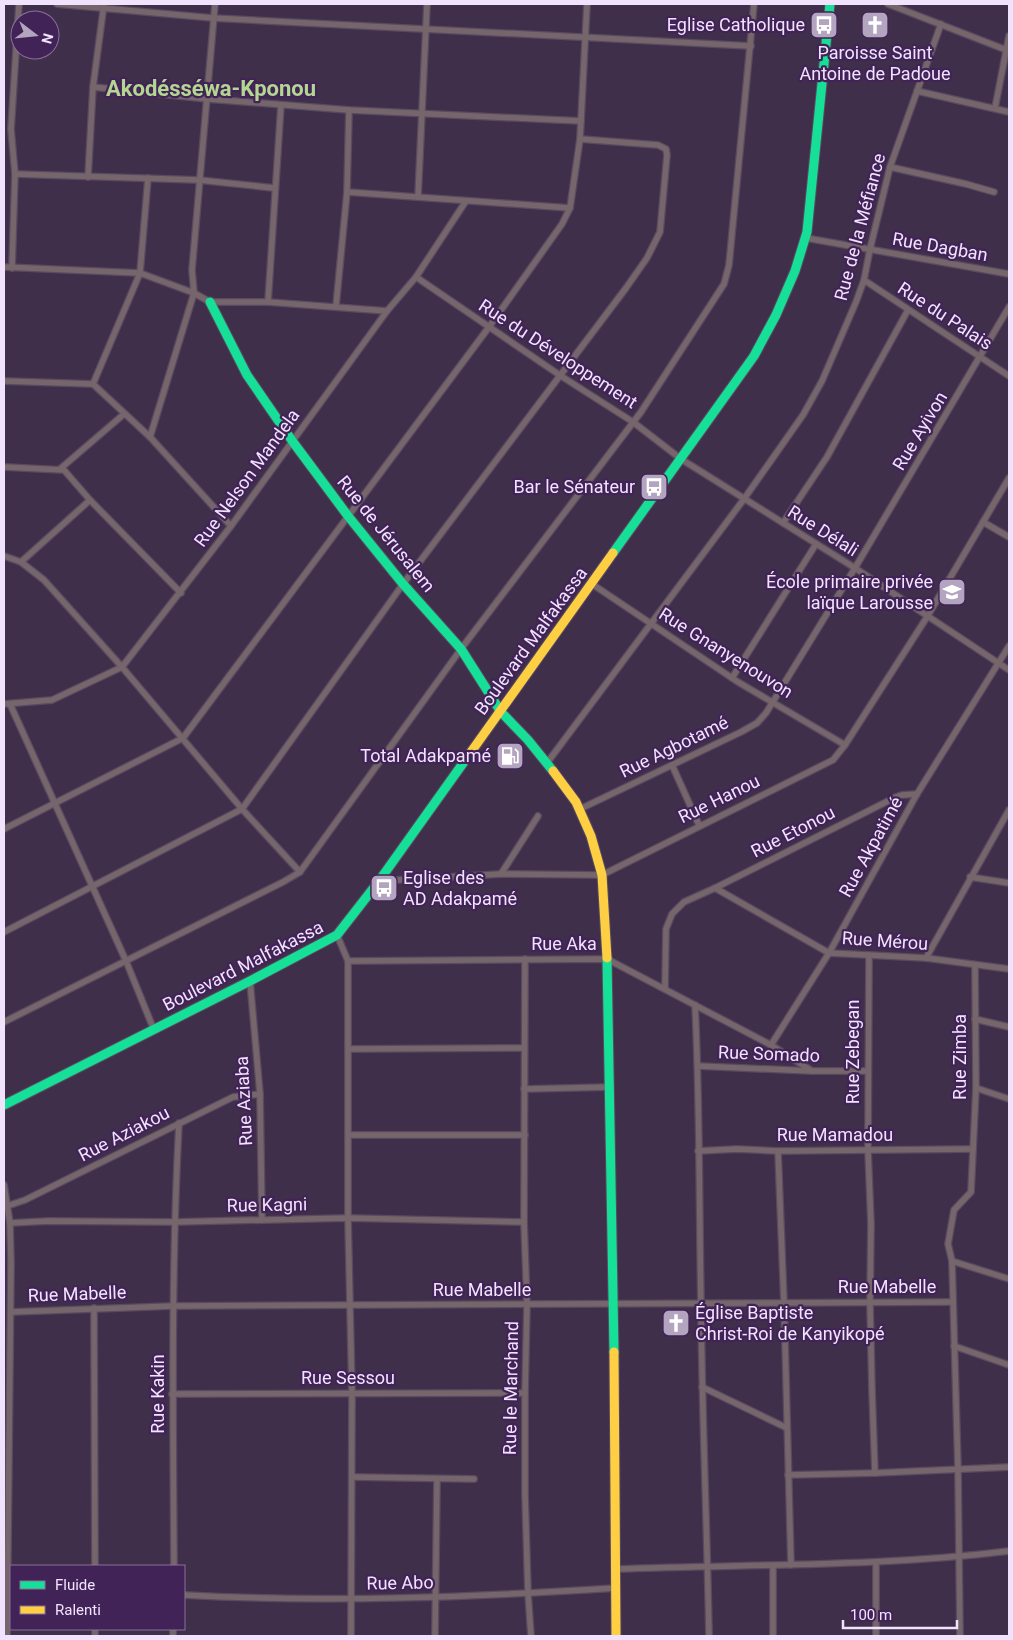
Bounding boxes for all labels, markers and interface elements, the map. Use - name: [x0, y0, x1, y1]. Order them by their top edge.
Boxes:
- north arrow: [10, 10, 60, 60]
- bus stop icon: Eglise Catholique: [809, 10, 839, 40]
- church icon: Paroisse Saint Antoine de Padoue: [860, 10, 890, 40]
- place label: Eglise Catholique: [667, 14, 805, 35]
- text: N: [38, 32, 57, 46]
- place label: Paroisse Saint Antoine de Padoue: [799, 42, 951, 84]
- district label: Akodésséwa-Kponou: [106, 76, 316, 101]
- street label: Rue de la Méfiance: [830, 151, 889, 303]
- street label: Rue Dagban: [891, 228, 989, 265]
- street label: Rue du Palais: [894, 277, 996, 354]
- street label: Rue du Développement: [475, 295, 641, 413]
- street label: Rue Ayivon: [888, 388, 951, 474]
- street label: Rue Nelson Mandela: [190, 405, 304, 551]
- street label: Rue de Jérusalem: [333, 471, 440, 596]
- bus stop icon: Bar le Sénateur: [639, 472, 669, 502]
- place label: Bar le Sénateur: [514, 476, 635, 497]
- street label: Rue Délali: [784, 501, 862, 560]
- street label: Boulevard Malfakassa: [470, 563, 591, 719]
- place label: École primaire privée laïque Larousse: [766, 571, 933, 613]
- school or university icon: École primaire privée laïque Larousse: [937, 577, 967, 607]
- street label: Rue Gnanyenouvon: [655, 603, 797, 702]
- street label: Rue Agbotamé: [616, 711, 732, 782]
- fuel station icon: Total Adakpamé: [495, 741, 525, 771]
- place label: Total Adakpamé: [360, 745, 491, 766]
- street label: Rue Hanou: [675, 770, 763, 827]
- street label: Rue Akpatimé: [834, 793, 907, 901]
- street label: Rue Etonou: [747, 801, 838, 862]
- place label: Eglise des AD Adakpamé: [403, 867, 517, 909]
- bus stop icon: Eglise des AD Adakpamé: [369, 873, 399, 903]
- street label: Boulevard Malfakassa: [159, 916, 327, 1015]
- street label: Rue Mérou: [841, 927, 929, 954]
- street label: Rue Aka: [531, 933, 597, 954]
- street label: Rue Zebegan: [842, 1000, 863, 1104]
- street label: Rue Zimba: [949, 1014, 970, 1100]
- street label: Rue Somado: [718, 1041, 820, 1066]
- street label: Rue Aziaba: [231, 1056, 256, 1146]
- street label: Rue Aziakou: [75, 1102, 173, 1165]
- street label: Rue Mamadou: [777, 1124, 893, 1145]
- street label: Rue Kagni: [227, 1193, 307, 1216]
- street label: Rue Mabelle: [838, 1276, 936, 1297]
- street label: Rue Mabelle: [433, 1279, 531, 1300]
- street label: Rue Mabelle: [27, 1281, 127, 1306]
- place label: Église Baptiste Christ-Roi de Kanyikopé: [695, 1302, 885, 1344]
- church icon: Église Baptiste Christ-Roi de Kanyikopé: [661, 1308, 691, 1338]
- street label: Rue le Marchand: [499, 1321, 522, 1455]
- street label: Rue Kakin: [147, 1354, 168, 1434]
- street label: Rue Sessou: [301, 1367, 395, 1388]
- legend: [10, 1565, 185, 1630]
- street label: Rue Abo: [366, 1571, 434, 1594]
- text: Fluide: [55, 1576, 95, 1594]
- scale bar: [843, 1598, 957, 1630]
- text: Ralenti: [55, 1601, 101, 1619]
- text: 100 m: [850, 1606, 892, 1624]

